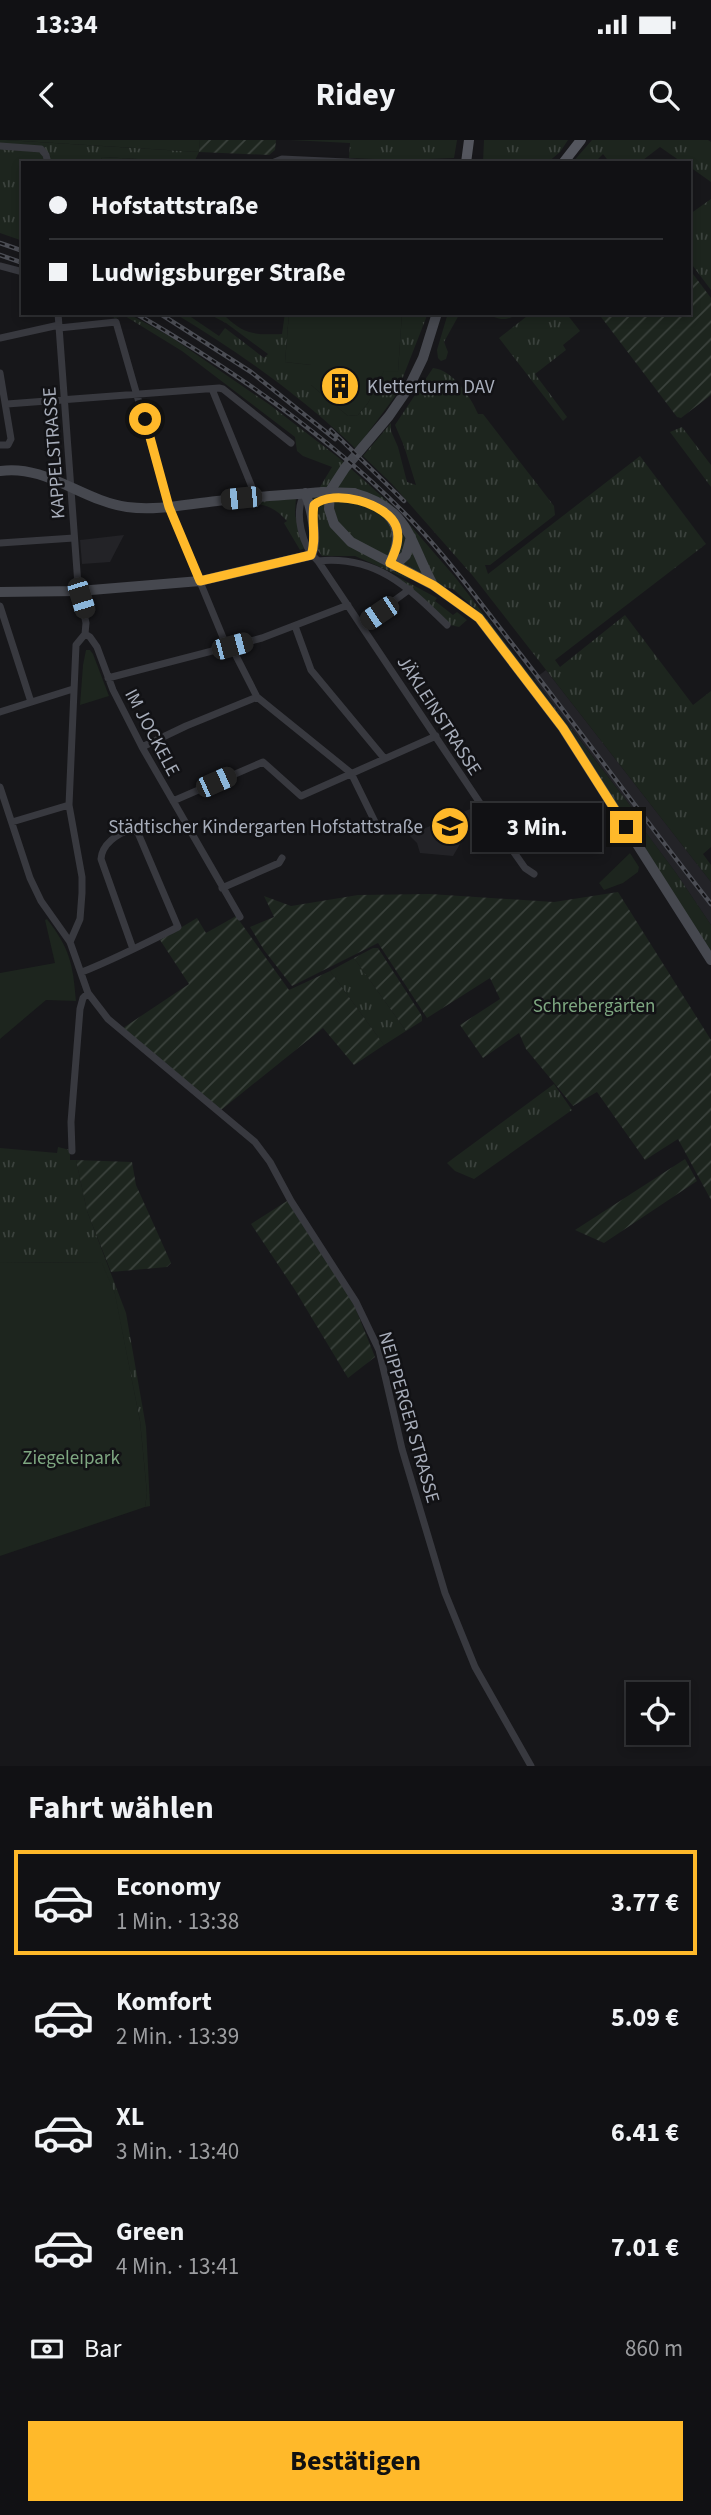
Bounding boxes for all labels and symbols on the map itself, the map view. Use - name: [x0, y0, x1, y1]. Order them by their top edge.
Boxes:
- building icon: Kletterturm DAV: [319, 365, 361, 407]
- place label: Kletterturm DAV: [367, 374, 495, 401]
- street label: KAPPELSTRASSE: [36, 386, 73, 520]
- route start: [129, 403, 161, 435]
- car: [220, 485, 263, 511]
- car: [65, 575, 98, 621]
- car: [356, 593, 403, 633]
- car: [209, 630, 256, 662]
- street label: JÄKLEINSTRASSE: [390, 651, 488, 781]
- street label: IM JOCKELE: [117, 684, 186, 781]
- car: [193, 764, 240, 800]
- callout: 3 Min.: [472, 802, 602, 852]
- school or university icon: Städtischer Kindergarten Hofstattstraße: [429, 805, 471, 847]
- route end: [610, 811, 642, 843]
- place label: Städtischer Kindergarten Hofstattstraße: [108, 814, 423, 841]
- park label: Schrebergärten: [533, 993, 655, 1020]
- street label: NEIPPERGER STRASSE: [371, 1329, 446, 1506]
- park label: Ziegeleipark: [22, 1445, 120, 1472]

